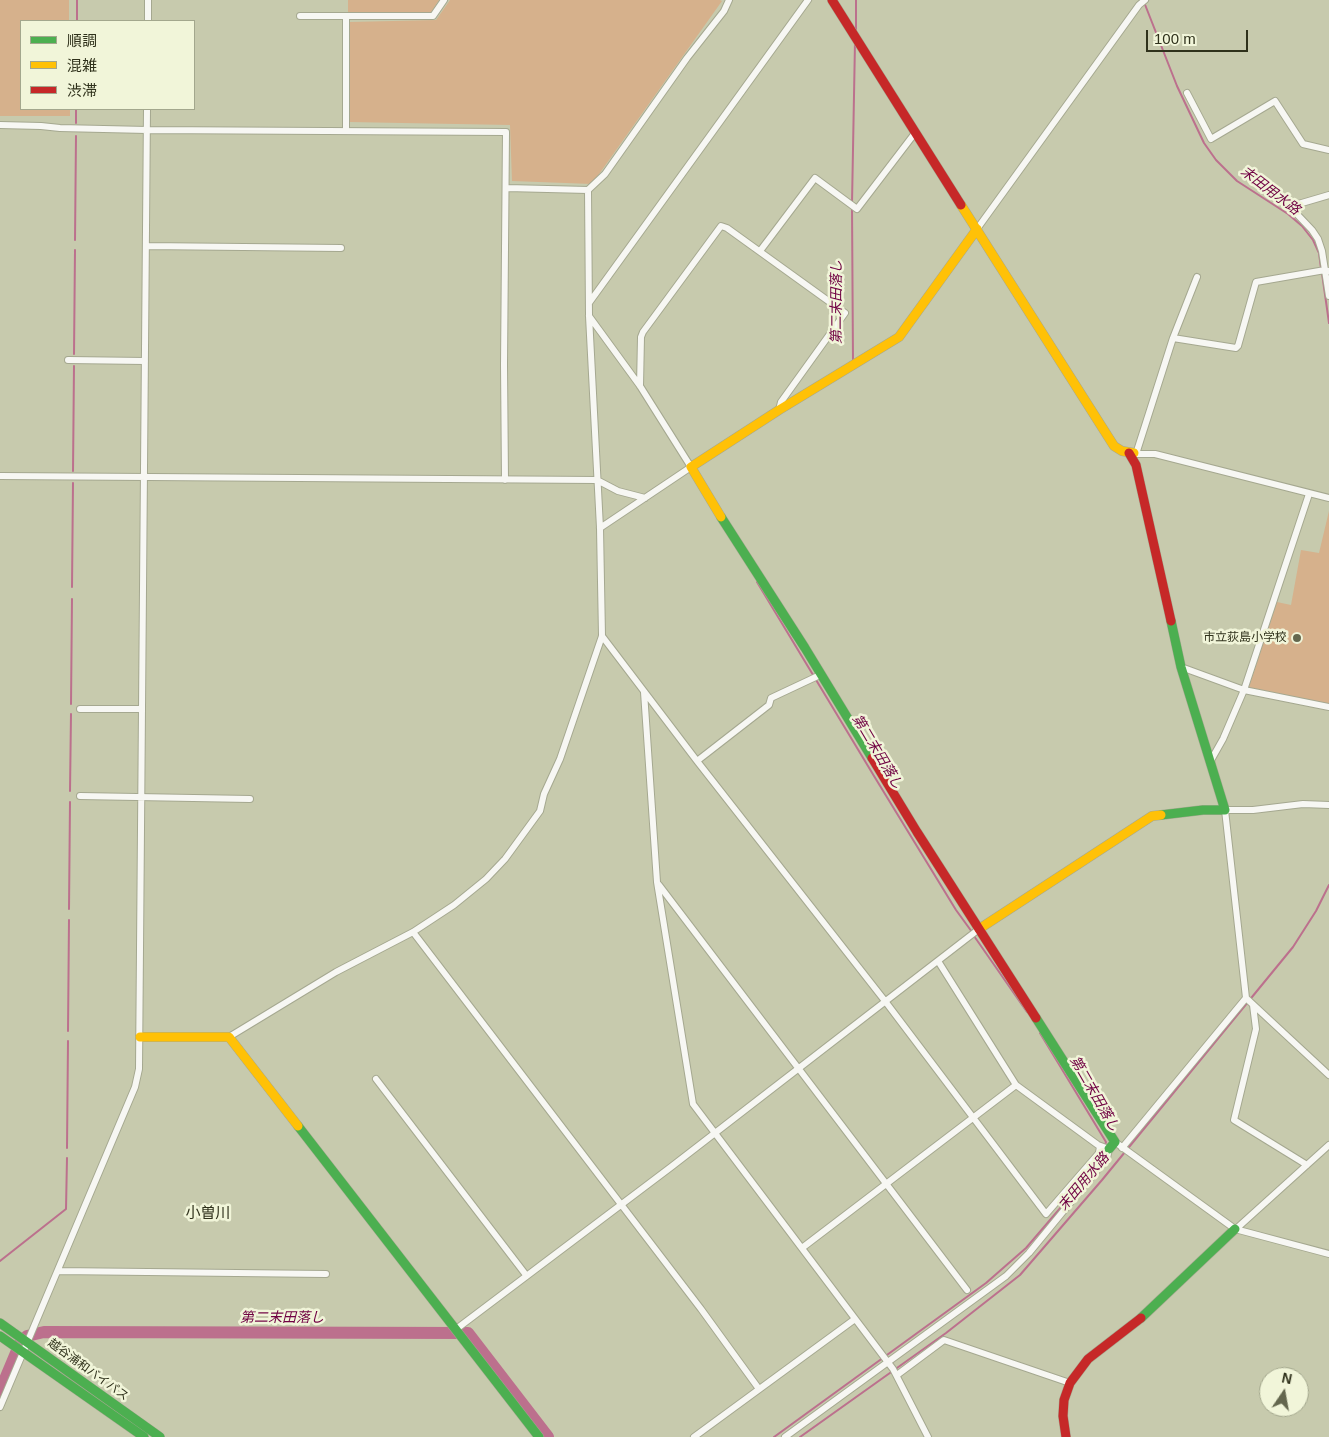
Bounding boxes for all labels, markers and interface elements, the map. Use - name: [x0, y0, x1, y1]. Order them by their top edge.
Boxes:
- legend: [20, 20, 195, 110]
- scale bar: [1149, 20, 1252, 52]
- text: 100 m: [1154, 30, 1196, 47]
- text: 順調: [67, 32, 97, 49]
- text: 混雑: [67, 57, 97, 74]
- text: 渋滞: [67, 82, 97, 99]
- water label: 末田用水路: [1237, 163, 1303, 219]
- water label: 第二末田落し: [829, 260, 845, 344]
- place label: 市立荻島小学校: [1203, 631, 1287, 645]
- marker: 市立荻島小学校: [1291, 632, 1303, 644]
- water label: 第二末田落し: [848, 712, 906, 792]
- water label: 第二末田落し: [1066, 1053, 1122, 1135]
- water label: 末田用水路: [1055, 1150, 1113, 1214]
- district label: 小曽川: [186, 1205, 230, 1223]
- water label: 第二末田落し: [240, 1310, 324, 1326]
- street label: 越谷浦和バイパス: [45, 1336, 131, 1404]
- north arrow: [1259, 1367, 1309, 1417]
- text: N: [1280, 1369, 1294, 1387]

